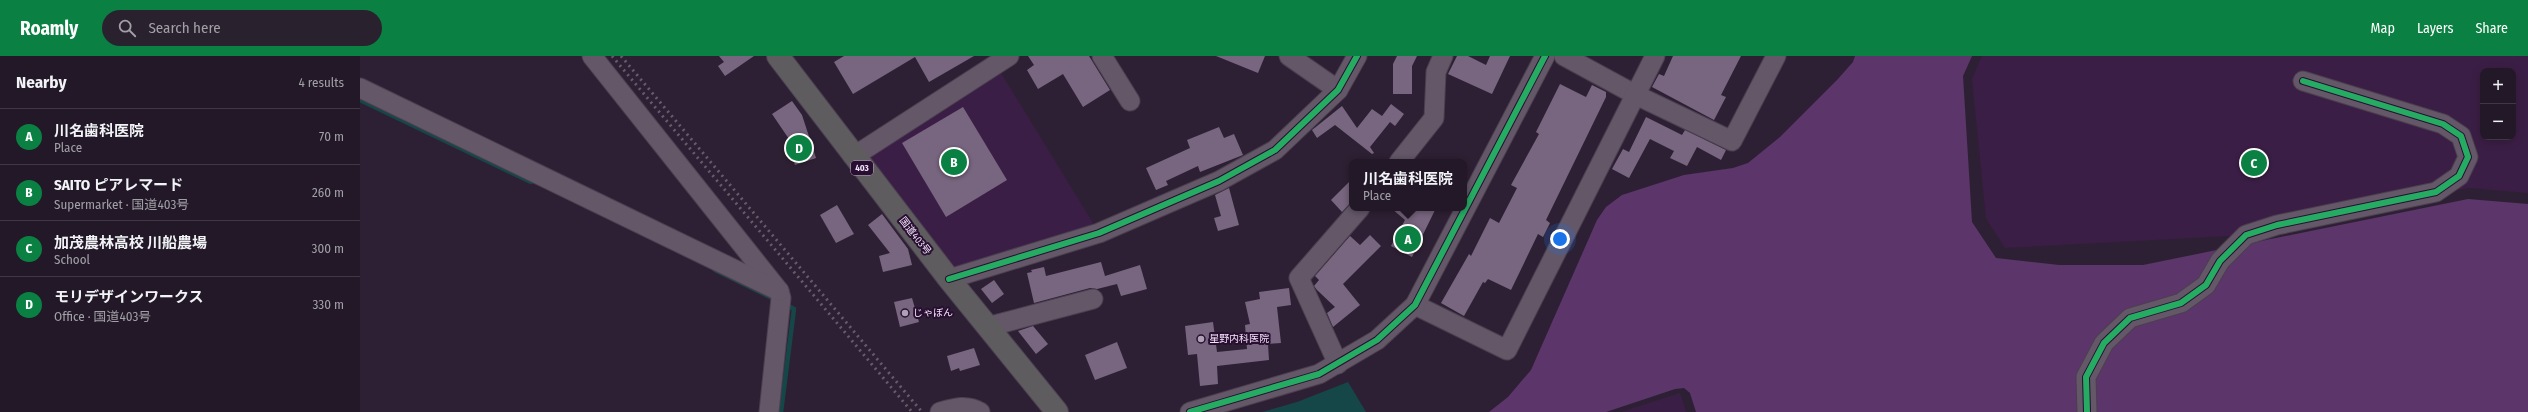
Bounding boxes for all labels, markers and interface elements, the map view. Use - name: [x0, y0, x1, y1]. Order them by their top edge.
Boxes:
- search box: [102, 10, 382, 46]
- text: Roamly: [20, 17, 78, 40]
- icon: search: [116, 17, 138, 39]
- text: Search here: [148, 19, 221, 37]
- text: Map: [2371, 20, 2395, 37]
- text: Layers: [2417, 20, 2453, 37]
- text: Share: [2475, 20, 2508, 37]
- map controls: [2480, 68, 2516, 140]
- button: +: [2480, 68, 2516, 104]
- text: Nearby: [16, 72, 67, 93]
- text: 4 results: [298, 75, 344, 90]
- button: −: [2480, 104, 2516, 140]
- text: 川名歯科医院: [54, 122, 144, 140]
- text: A: [25, 129, 33, 144]
- text: 70 m: [319, 129, 344, 144]
- pin: D: [786, 133, 812, 163]
- text: Place: [54, 140, 82, 155]
- pin: B: [941, 147, 967, 177]
- pin: C: [2241, 148, 2267, 178]
- popup: [1349, 159, 1467, 211]
- road number: 403: [851, 161, 873, 175]
- text: 川名歯科医院: [1363, 170, 1453, 188]
- text: SAITO ピアレマード: [54, 176, 183, 194]
- text: B: [25, 185, 33, 200]
- text: 260 m: [312, 185, 344, 200]
- text: Place: [1363, 188, 1391, 203]
- text: Supermarket · 国道403号: [54, 197, 189, 212]
- street label: 国道403号: [897, 215, 933, 257]
- pin: A: [1395, 224, 1421, 254]
- your location: [1550, 229, 1570, 249]
- text: 加茂農林高校 川船農場: [54, 234, 207, 252]
- text: C: [26, 241, 32, 256]
- text: 300 m: [312, 241, 344, 256]
- text: School: [54, 252, 90, 267]
- text: モリデザインワークス: [54, 288, 204, 306]
- text: D: [25, 297, 33, 312]
- text: 330 m: [312, 297, 344, 312]
- place label: じゃぼん: [913, 307, 953, 319]
- marker: じゃぼん: [900, 308, 910, 318]
- text: Office · 国道403号: [54, 309, 151, 324]
- place label: 星野内科医院: [1209, 333, 1269, 345]
- marker: 星野内科医院: [1196, 334, 1206, 344]

